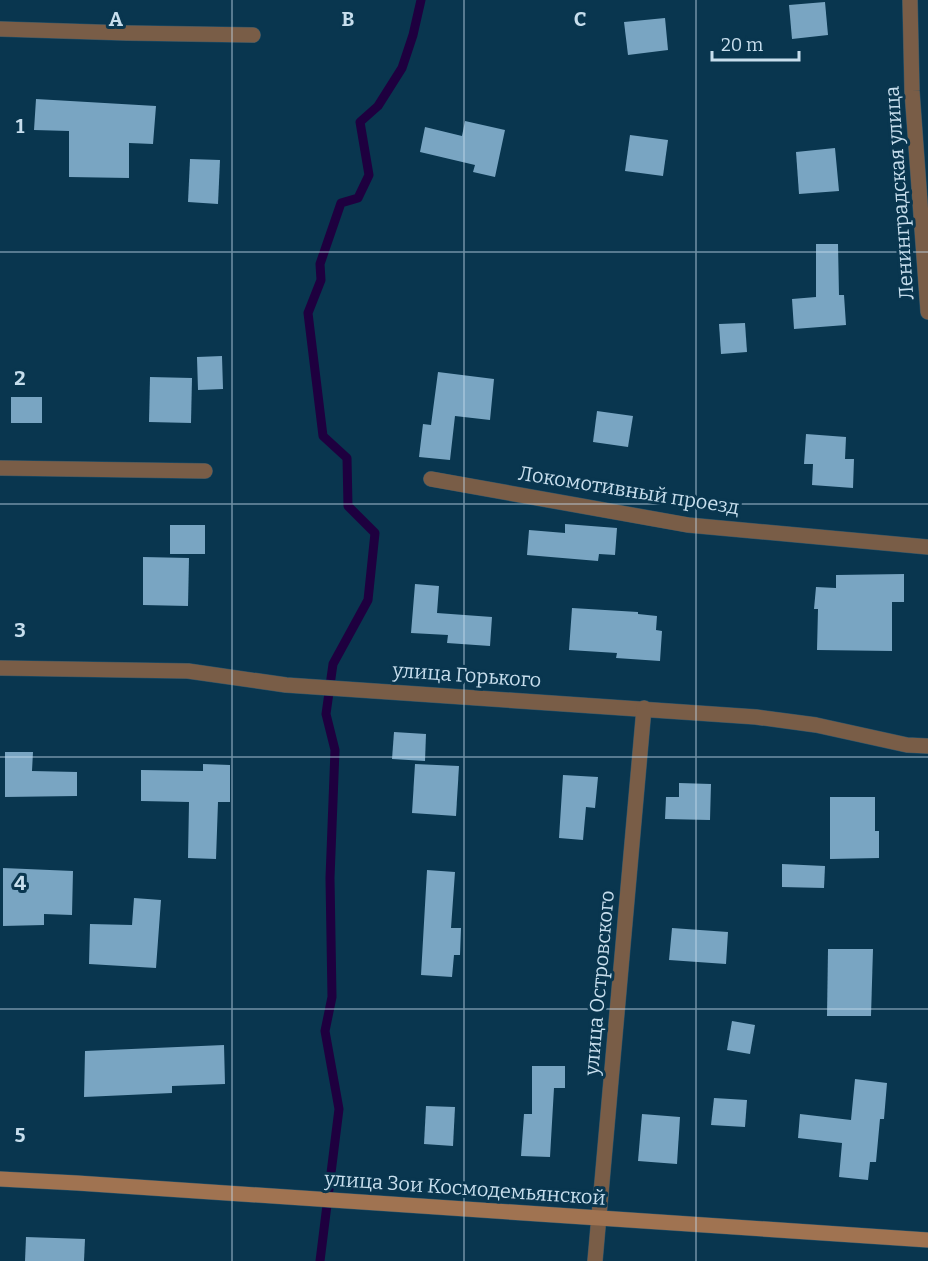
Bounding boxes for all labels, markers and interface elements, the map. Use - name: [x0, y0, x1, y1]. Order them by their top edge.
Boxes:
- text: A: [109, 7, 124, 31]
- text: B: [342, 7, 355, 31]
- text: C: [574, 7, 586, 31]
- scale bar: [712, 24, 799, 62]
- text: 20 m: [721, 34, 763, 56]
- street label: Ленинградская улица: [880, 85, 918, 301]
- text: 1: [16, 114, 25, 138]
- text: 2: [14, 366, 26, 390]
- street label: Локомотивный проезд: [517, 461, 741, 519]
- text: 3: [14, 618, 26, 642]
- street label: улица Горького: [391, 658, 542, 692]
- text: 4: [14, 871, 26, 895]
- street label: улица Островского: [579, 890, 619, 1077]
- text: 5: [15, 1123, 26, 1147]
- street label: улица Зои Космодемьянской: [323, 1166, 606, 1210]

